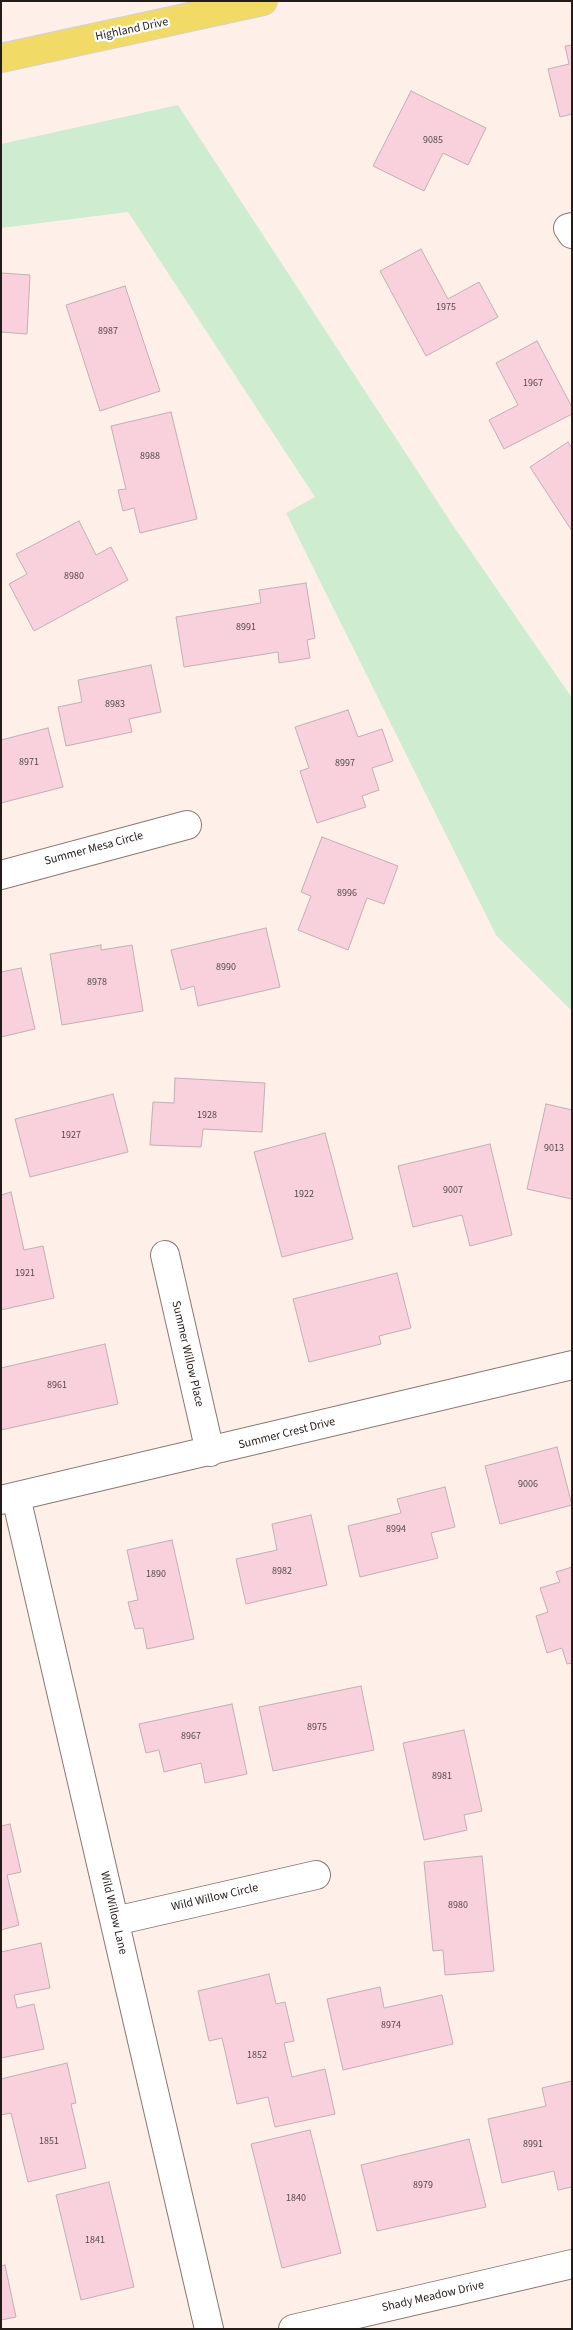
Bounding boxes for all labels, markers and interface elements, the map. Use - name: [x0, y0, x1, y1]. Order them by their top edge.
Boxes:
- street label: Highland Drive: [94, 15, 170, 45]
- house number: 9085: [423, 135, 443, 147]
- house number: 1975: [436, 302, 456, 314]
- house number: 8987: [98, 326, 118, 338]
- house number: 1967: [523, 378, 543, 390]
- house number: 8988: [140, 451, 160, 463]
- house number: 8980: [64, 571, 84, 583]
- house number: 8991: [236, 622, 256, 634]
- house number: 8983: [105, 699, 125, 711]
- house number: 8971: [19, 757, 39, 769]
- house number: 8997: [335, 758, 355, 770]
- street label: Summer Mesa Circle: [43, 829, 145, 869]
- house number: 8996: [337, 888, 357, 900]
- house number: 8990: [216, 962, 236, 974]
- house number: 8978: [87, 977, 107, 989]
- house number: 1928: [197, 1110, 217, 1122]
- house number: 1927: [61, 1130, 81, 1142]
- house number: 9013: [544, 1143, 564, 1155]
- house number: 9007: [443, 1185, 463, 1197]
- house number: 1922: [294, 1189, 314, 1201]
- house number: 1921: [15, 1268, 35, 1280]
- street label: Summer Willow Place: [168, 1300, 206, 1408]
- house number: 8961: [47, 1380, 67, 1392]
- street label: Summer Crest Drive: [237, 1415, 337, 1453]
- house number: 9006: [518, 1479, 538, 1491]
- house number: 8994: [386, 1524, 406, 1536]
- house number: 8982: [272, 1566, 292, 1578]
- house number: 1890: [146, 1569, 166, 1581]
- house number: 8975: [307, 1722, 327, 1734]
- house number: 8967: [181, 1731, 201, 1743]
- house number: 8981: [432, 1771, 452, 1783]
- street label: Wild Willow Lane: [96, 1870, 130, 1956]
- street label: Wild Willow Circle: [170, 1881, 260, 1915]
- house number: 8980: [448, 1900, 468, 1912]
- house number: 8974: [381, 2020, 401, 2032]
- house number: 1852: [247, 2050, 267, 2062]
- house number: 1851: [39, 2136, 59, 2148]
- house number: 8991: [523, 2139, 543, 2151]
- house number: 8979: [413, 2180, 433, 2192]
- house number: 1840: [286, 2193, 306, 2205]
- house number: 1841: [85, 2235, 105, 2247]
- street label: Shady Meadow Drive: [381, 2278, 485, 2316]

